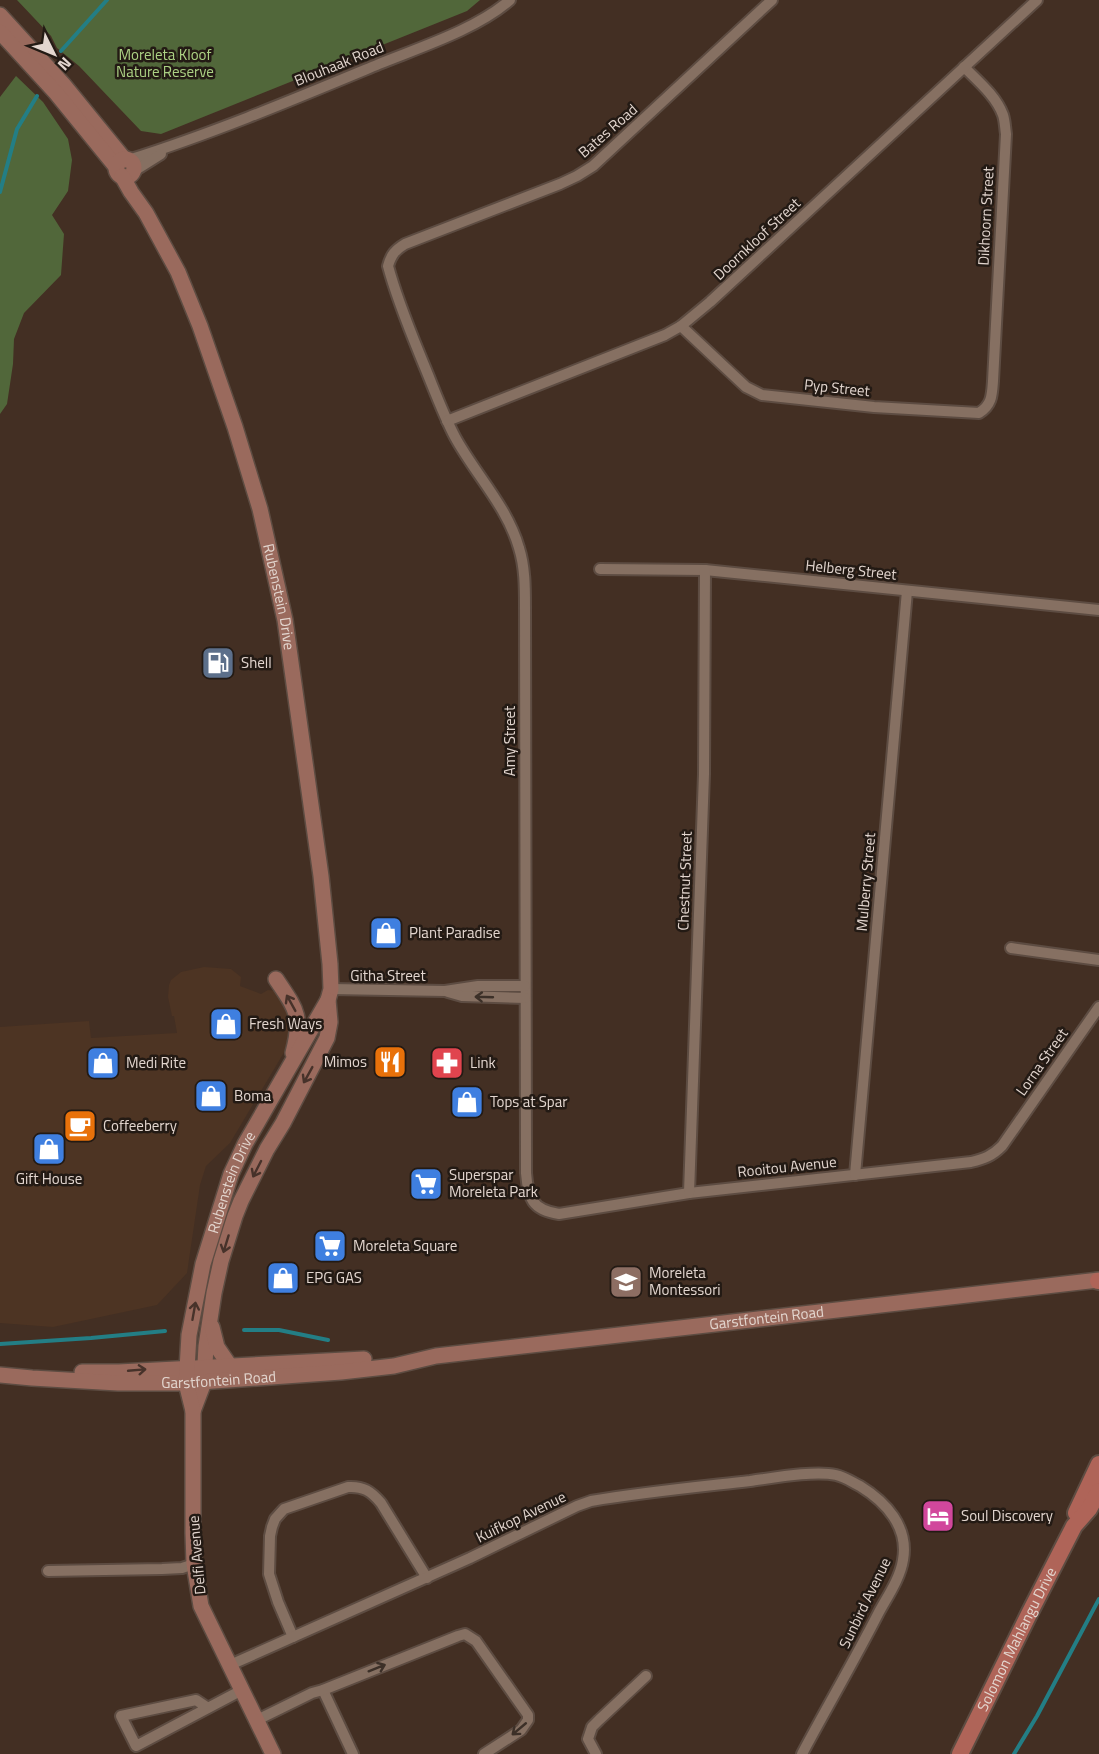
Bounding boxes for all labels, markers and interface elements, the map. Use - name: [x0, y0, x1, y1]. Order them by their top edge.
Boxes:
- north arrow: [24, 24, 84, 84]
- street label: Blouhaak Road: [291, 35, 387, 92]
- park label: Moreleta Kloof Nature Reserve: [116, 43, 214, 83]
- text: N: [52, 52, 78, 76]
- street label: Bates Road: [573, 98, 643, 163]
- street label: Dikhoorn Street: [971, 165, 1000, 266]
- street label: Doornkloof Street: [708, 191, 806, 285]
- street label: Pyp Street: [803, 373, 872, 402]
- street label: Rubenstein Drive: [257, 541, 301, 651]
- street label: Helberg Street: [804, 553, 898, 586]
- fuel station icon: Shell: [200, 645, 236, 681]
- place label: Shell: [241, 651, 272, 674]
- street label: Amy Street: [498, 705, 521, 776]
- street label: Chestnut Street: [671, 830, 698, 931]
- street label: Mulberry Street: [850, 831, 881, 932]
- shop icon: Plant Paradise: [368, 915, 404, 951]
- place label: Plant Paradise: [409, 921, 500, 944]
- street label: Githa Street: [350, 964, 426, 987]
- one-way arrow: [475, 992, 495, 1003]
- one-way arrow: [285, 994, 296, 1012]
- shop icon: Fresh Ways: [208, 1006, 244, 1042]
- place label: Fresh Ways: [249, 1012, 322, 1035]
- street label: Lorna Street: [1010, 1023, 1074, 1100]
- restaurant icon: Mimos: [372, 1044, 408, 1080]
- shop icon: Medi Rite: [85, 1045, 121, 1081]
- pharmacy icon: Link: [429, 1045, 465, 1081]
- place label: Mimos: [324, 1050, 367, 1073]
- place label: Medi Rite: [126, 1051, 186, 1074]
- place label: Link: [470, 1051, 496, 1074]
- one-way arrow: [302, 1066, 314, 1083]
- shop icon: Boma: [193, 1078, 229, 1114]
- place label: Boma: [234, 1084, 272, 1107]
- shop icon: Tops at Spar: [449, 1084, 485, 1120]
- place label: Tops at Spar: [490, 1090, 567, 1113]
- cafe icon: Coffeeberry: [62, 1108, 98, 1144]
- place label: Coffeeberry: [103, 1114, 177, 1137]
- street label: Rubenstein Drive: [201, 1127, 261, 1236]
- shop icon: Gift House: [31, 1131, 67, 1167]
- street label: Rooitou Avenue: [736, 1150, 838, 1183]
- one-way arrow: [251, 1159, 263, 1177]
- place label: Superspar Moreleta Park: [449, 1163, 538, 1203]
- supermarket icon: Superspar Moreleta Park: [408, 1166, 444, 1202]
- place label: Gift House: [16, 1167, 82, 1190]
- supermarket icon: Moreleta Square: [312, 1228, 348, 1264]
- one-way arrow: [220, 1234, 231, 1253]
- place label: Moreleta Square: [353, 1234, 457, 1257]
- shop icon: EPG GAS: [265, 1260, 301, 1296]
- place label: Moreleta Montessori: [649, 1261, 721, 1301]
- school or university icon: Moreleta Montessori: [608, 1264, 644, 1300]
- place label: EPG GAS: [306, 1266, 362, 1289]
- street label: Garstfontein Road: [708, 1300, 825, 1336]
- one-way arrow: [189, 1301, 200, 1321]
- one-way arrow: [127, 1364, 147, 1375]
- street label: Garstfontein Road: [161, 1365, 277, 1394]
- street label: Kuifkop Avenue: [472, 1485, 570, 1548]
- hotel icon: Soul Discovery: [920, 1498, 956, 1534]
- place label: Soul Discovery: [961, 1504, 1053, 1527]
- street label: Delfi Avenue: [182, 1515, 211, 1595]
- street label: Sunbird Avenue: [833, 1553, 896, 1652]
- street label: Solomon Mahlangu Drive: [971, 1563, 1062, 1715]
- one-way arrow: [367, 1662, 386, 1673]
- one-way arrow: [512, 1722, 527, 1736]

